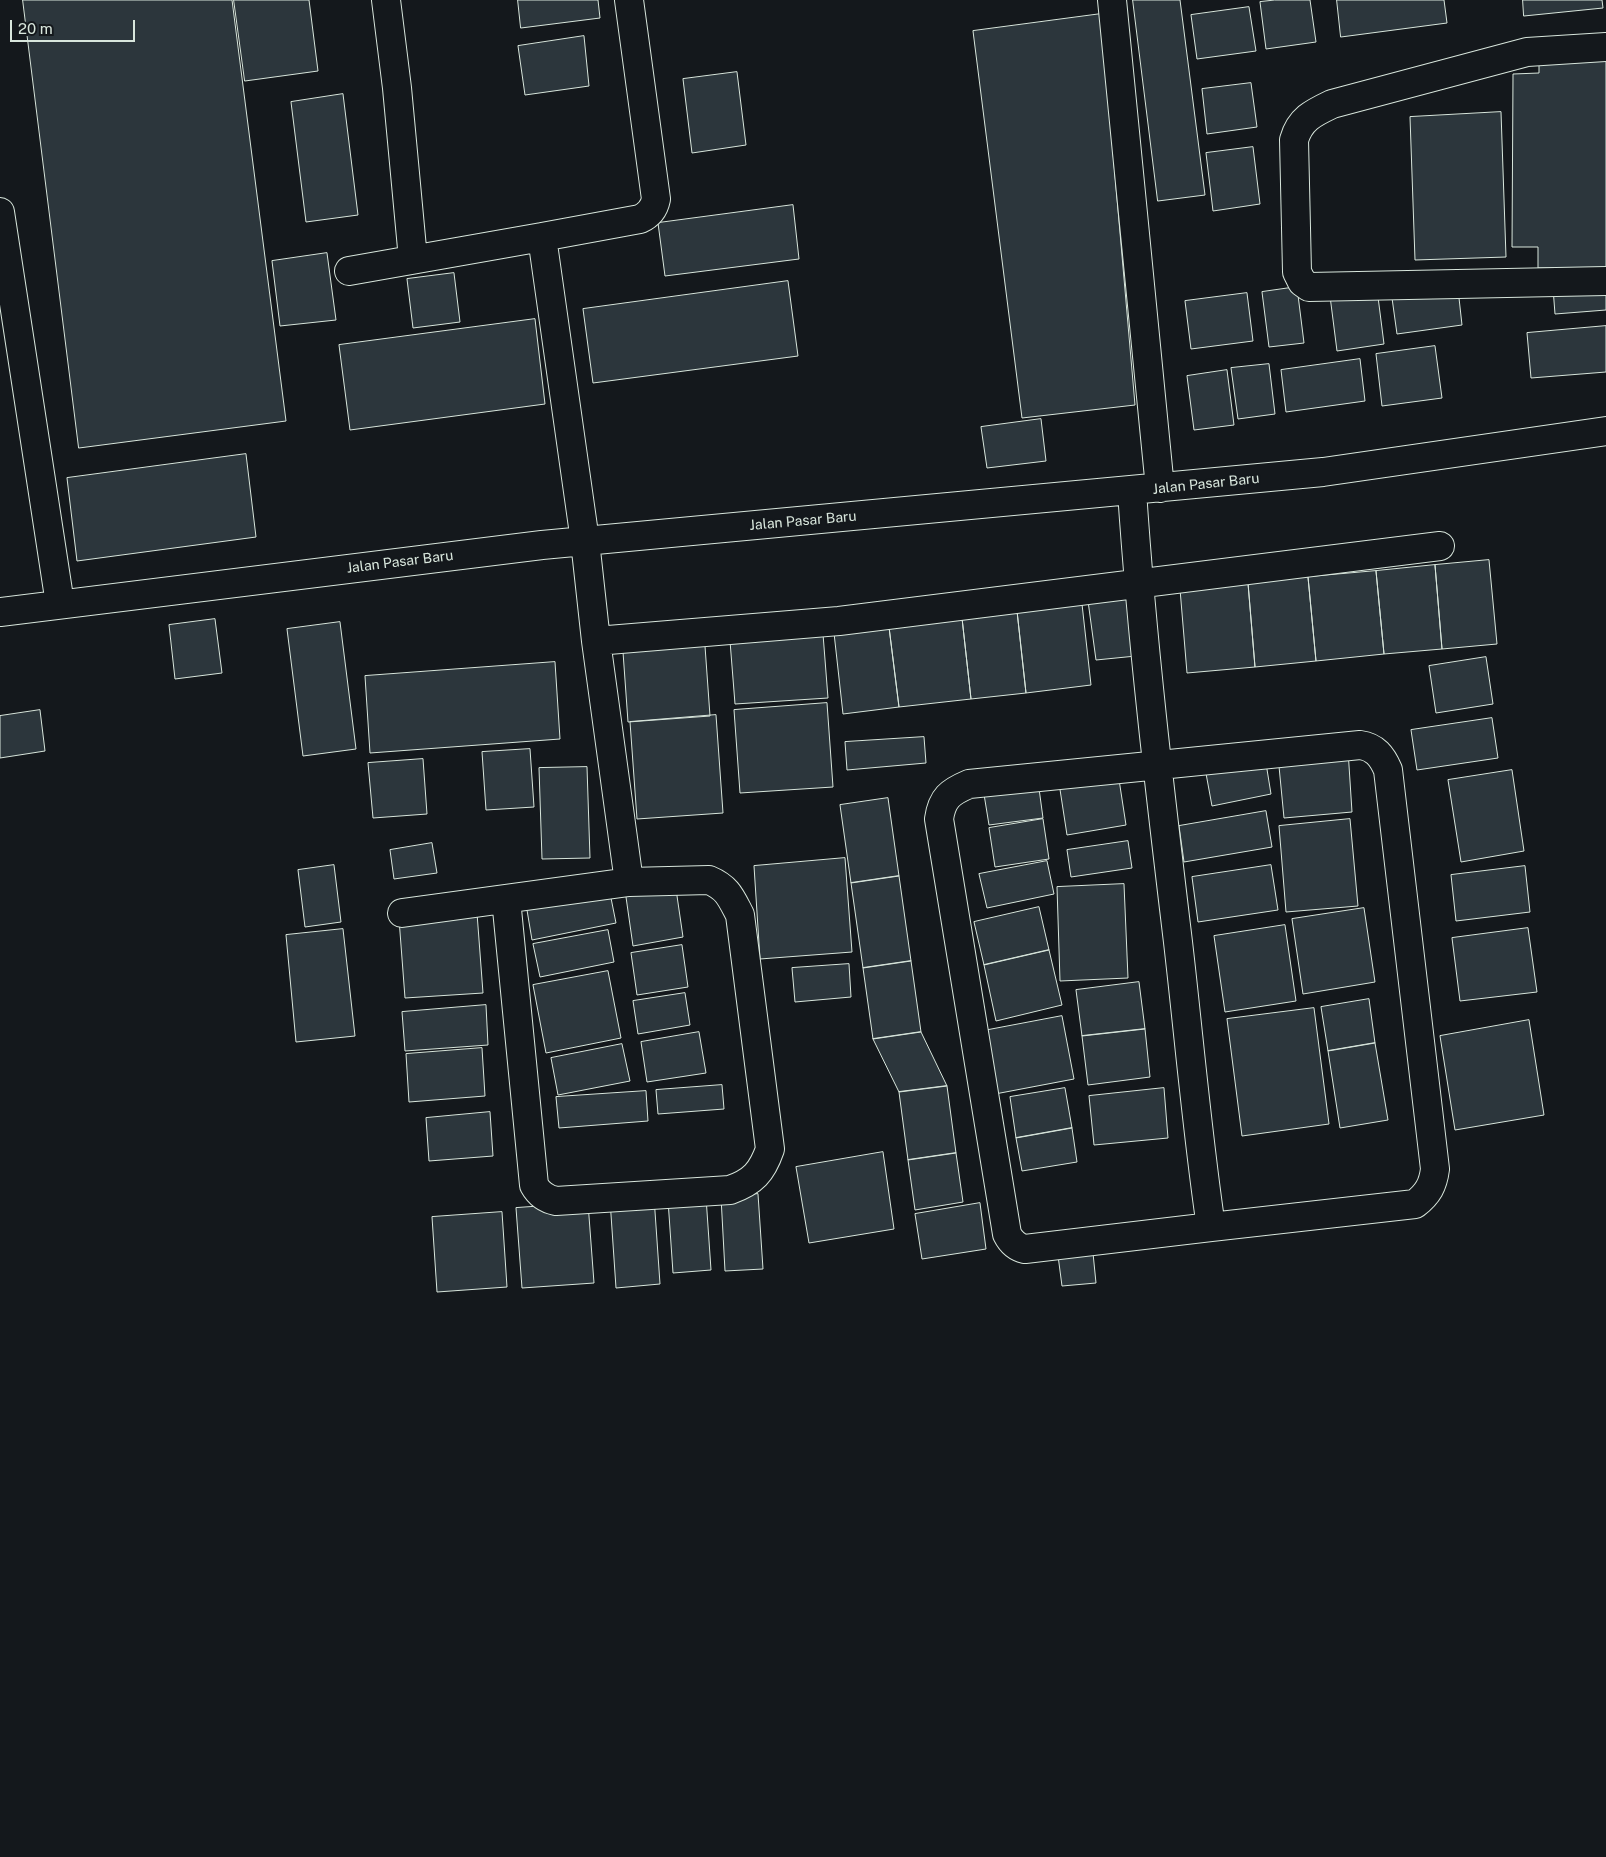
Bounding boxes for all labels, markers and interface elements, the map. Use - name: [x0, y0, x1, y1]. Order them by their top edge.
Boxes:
- scale bar: [12, 10, 138, 42]
- text: 20 m: [18, 20, 53, 37]
- street label: Jalan Pasar Baru: [1152, 470, 1260, 498]
- street label: Jalan Pasar Baru: [749, 508, 857, 534]
- street label: Jalan Pasar Baru: [346, 547, 454, 577]

